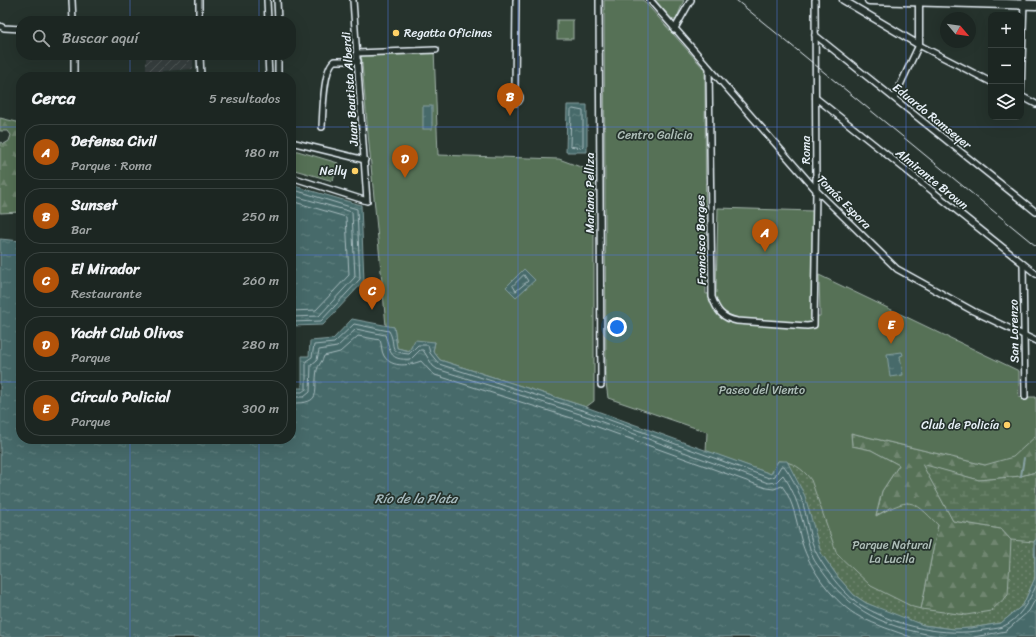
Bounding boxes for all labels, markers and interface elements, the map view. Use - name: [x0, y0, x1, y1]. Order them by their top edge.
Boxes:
- north arrow: [940, 12, 976, 48]
- map controls: [988, 12, 1024, 120]
- button: +: [988, 12, 1024, 48]
- search box: [16, 16, 296, 60]
- place label: Regatta Oficinas: [404, 22, 492, 44]
- text: Buscar aquí: [62, 25, 139, 51]
- icon: search: [30, 27, 52, 49]
- marker: Regatta Oficinas: [391, 28, 401, 38]
- street label: Juan Bautista Alberdi: [335, 31, 365, 148]
- button: −: [988, 48, 1024, 84]
- street label: Eduardo Ramseyer: [887, 77, 977, 156]
- text: Cerca: [32, 83, 75, 113]
- pin: B: [497, 83, 523, 116]
- button: layers: [988, 84, 1024, 120]
- text: 5 resultados: [209, 87, 280, 110]
- park label: Centro Galicia: [617, 124, 693, 146]
- text: Defensa Civil: [71, 128, 157, 154]
- street label: Roma: [795, 135, 817, 164]
- text: A: [42, 141, 50, 164]
- text: 180 m: [244, 141, 279, 164]
- street label: Almirante Brown: [890, 142, 974, 216]
- pin: D: [392, 145, 418, 178]
- street label: Mariano Pelliza: [579, 152, 601, 234]
- text: Parque · Roma: [71, 154, 152, 177]
- place label: Nelly: [320, 160, 348, 182]
- marker: Nelly: [350, 166, 360, 176]
- street label: Tomás Espora: [811, 169, 877, 235]
- text: Sunset: [71, 192, 117, 218]
- street label: Francisco Borges: [689, 194, 713, 285]
- text: B: [42, 205, 50, 228]
- text: 250 m: [242, 205, 279, 228]
- text: Bar: [71, 218, 91, 241]
- pin: A: [752, 219, 778, 252]
- text: El Mirador: [71, 256, 139, 282]
- text: C: [42, 269, 50, 292]
- text: 260 m: [243, 269, 279, 292]
- pin: C: [359, 277, 385, 310]
- text: Restaurante: [71, 282, 142, 305]
- street label: San Lorenzo: [1002, 299, 1026, 363]
- pin: E: [878, 311, 904, 344]
- your location: [607, 317, 627, 337]
- text: Yacht Club Olivos: [71, 320, 184, 346]
- text: D: [42, 333, 50, 356]
- text: 280 m: [242, 333, 279, 356]
- text: Parque: [71, 346, 110, 369]
- park label: Paseo del Viento: [719, 379, 805, 401]
- text: Círculo Policial: [71, 384, 170, 410]
- text: E: [42, 397, 50, 420]
- text: 300 m: [242, 397, 279, 420]
- text: Parque: [71, 410, 110, 433]
- place label: Club de Policía: [921, 414, 1000, 436]
- marker: Club de Policía: [1002, 420, 1012, 430]
- water label: Río de la Plata: [375, 487, 459, 510]
- park label: Parque Natural La Lucila: [852, 534, 932, 570]

